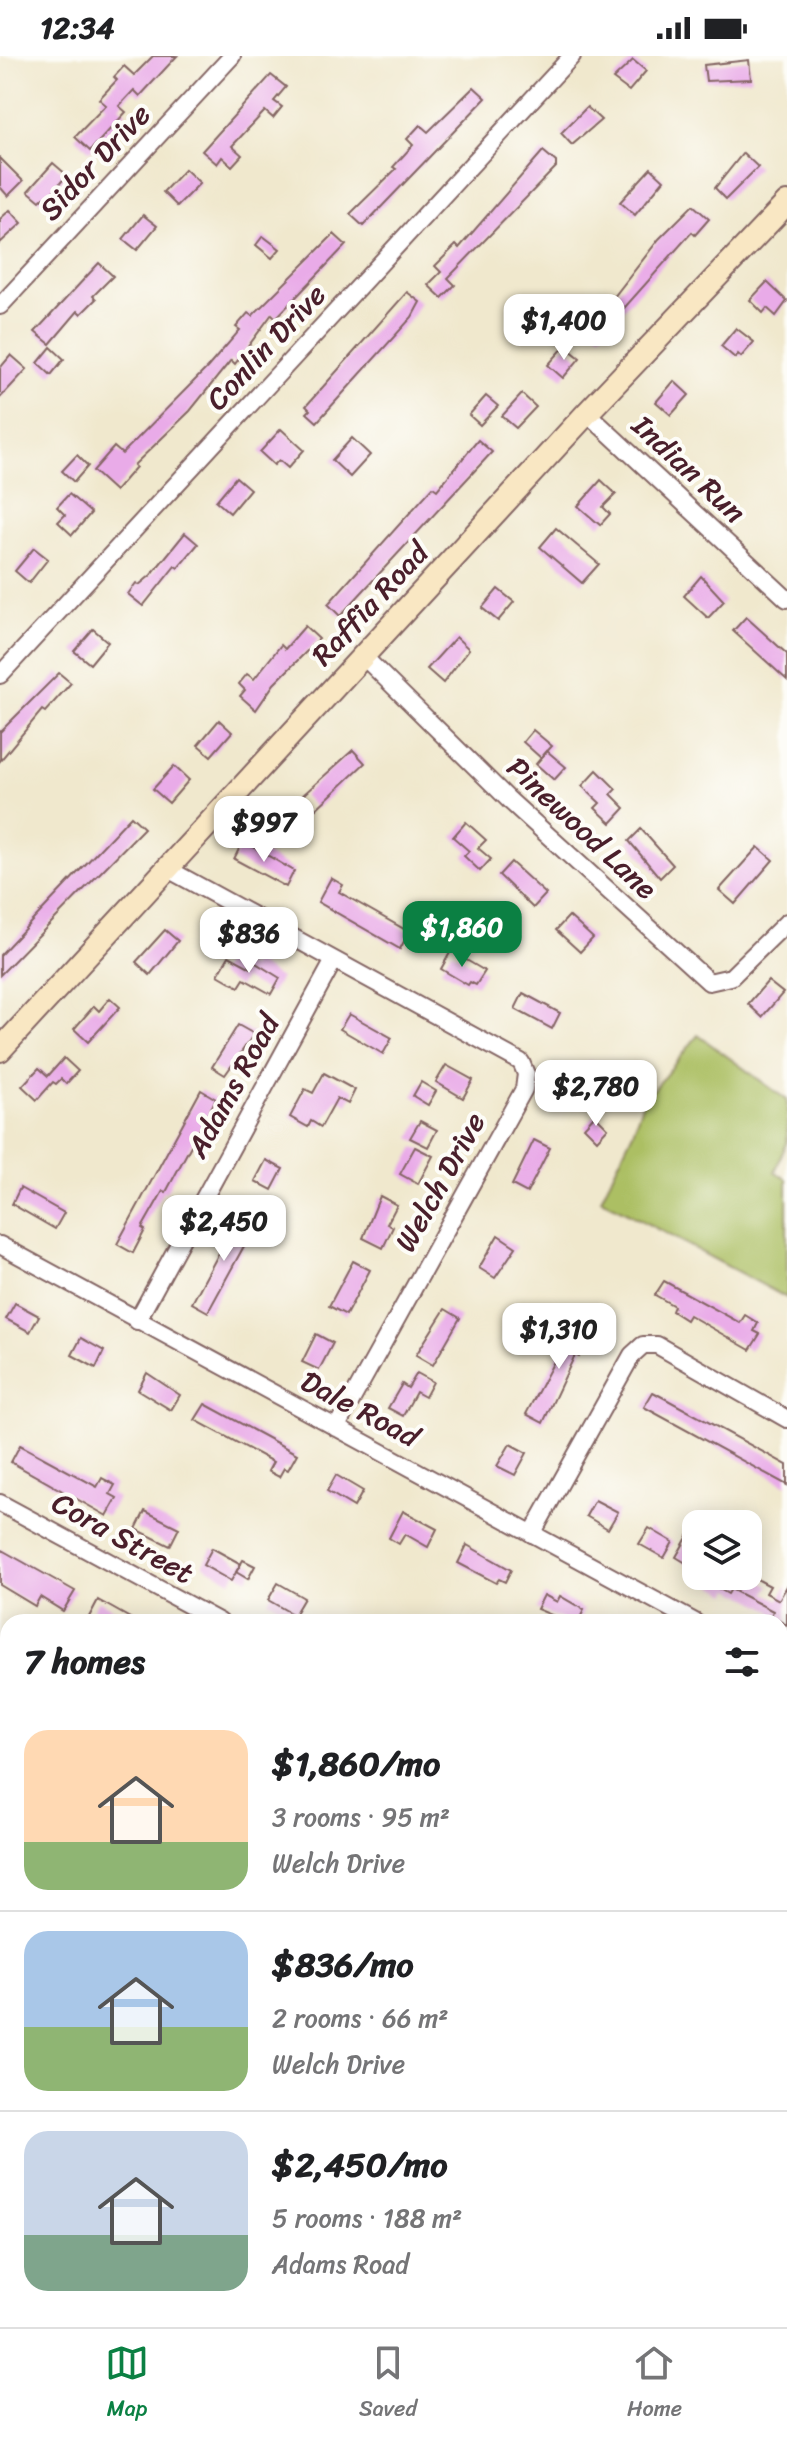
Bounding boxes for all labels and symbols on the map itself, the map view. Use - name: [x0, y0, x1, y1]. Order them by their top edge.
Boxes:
- street label: Sidor Drive: [25, 90, 165, 234]
- street label: Conlin Drive: [192, 270, 340, 424]
- pin: $1,400: [499, 294, 629, 362]
- street label: Indian Run: [618, 400, 759, 537]
- street label: Raffia Road: [297, 527, 444, 679]
- street label: Pinewood Lane: [493, 743, 671, 913]
- pin: $997: [217, 796, 311, 864]
- pin: $1,860: [397, 901, 527, 969]
- pin: $836: [202, 907, 296, 975]
- street label: Adams Road: [171, 1002, 296, 1169]
- pin: $2,780: [531, 1060, 661, 1128]
- street label: Welch Drive: [379, 1102, 501, 1262]
- pin: $2,450: [159, 1195, 289, 1263]
- pin: $1,310: [494, 1303, 624, 1371]
- street label: Dale Road: [291, 1355, 431, 1464]
- street label: Cora Street: [42, 1476, 204, 1600]

